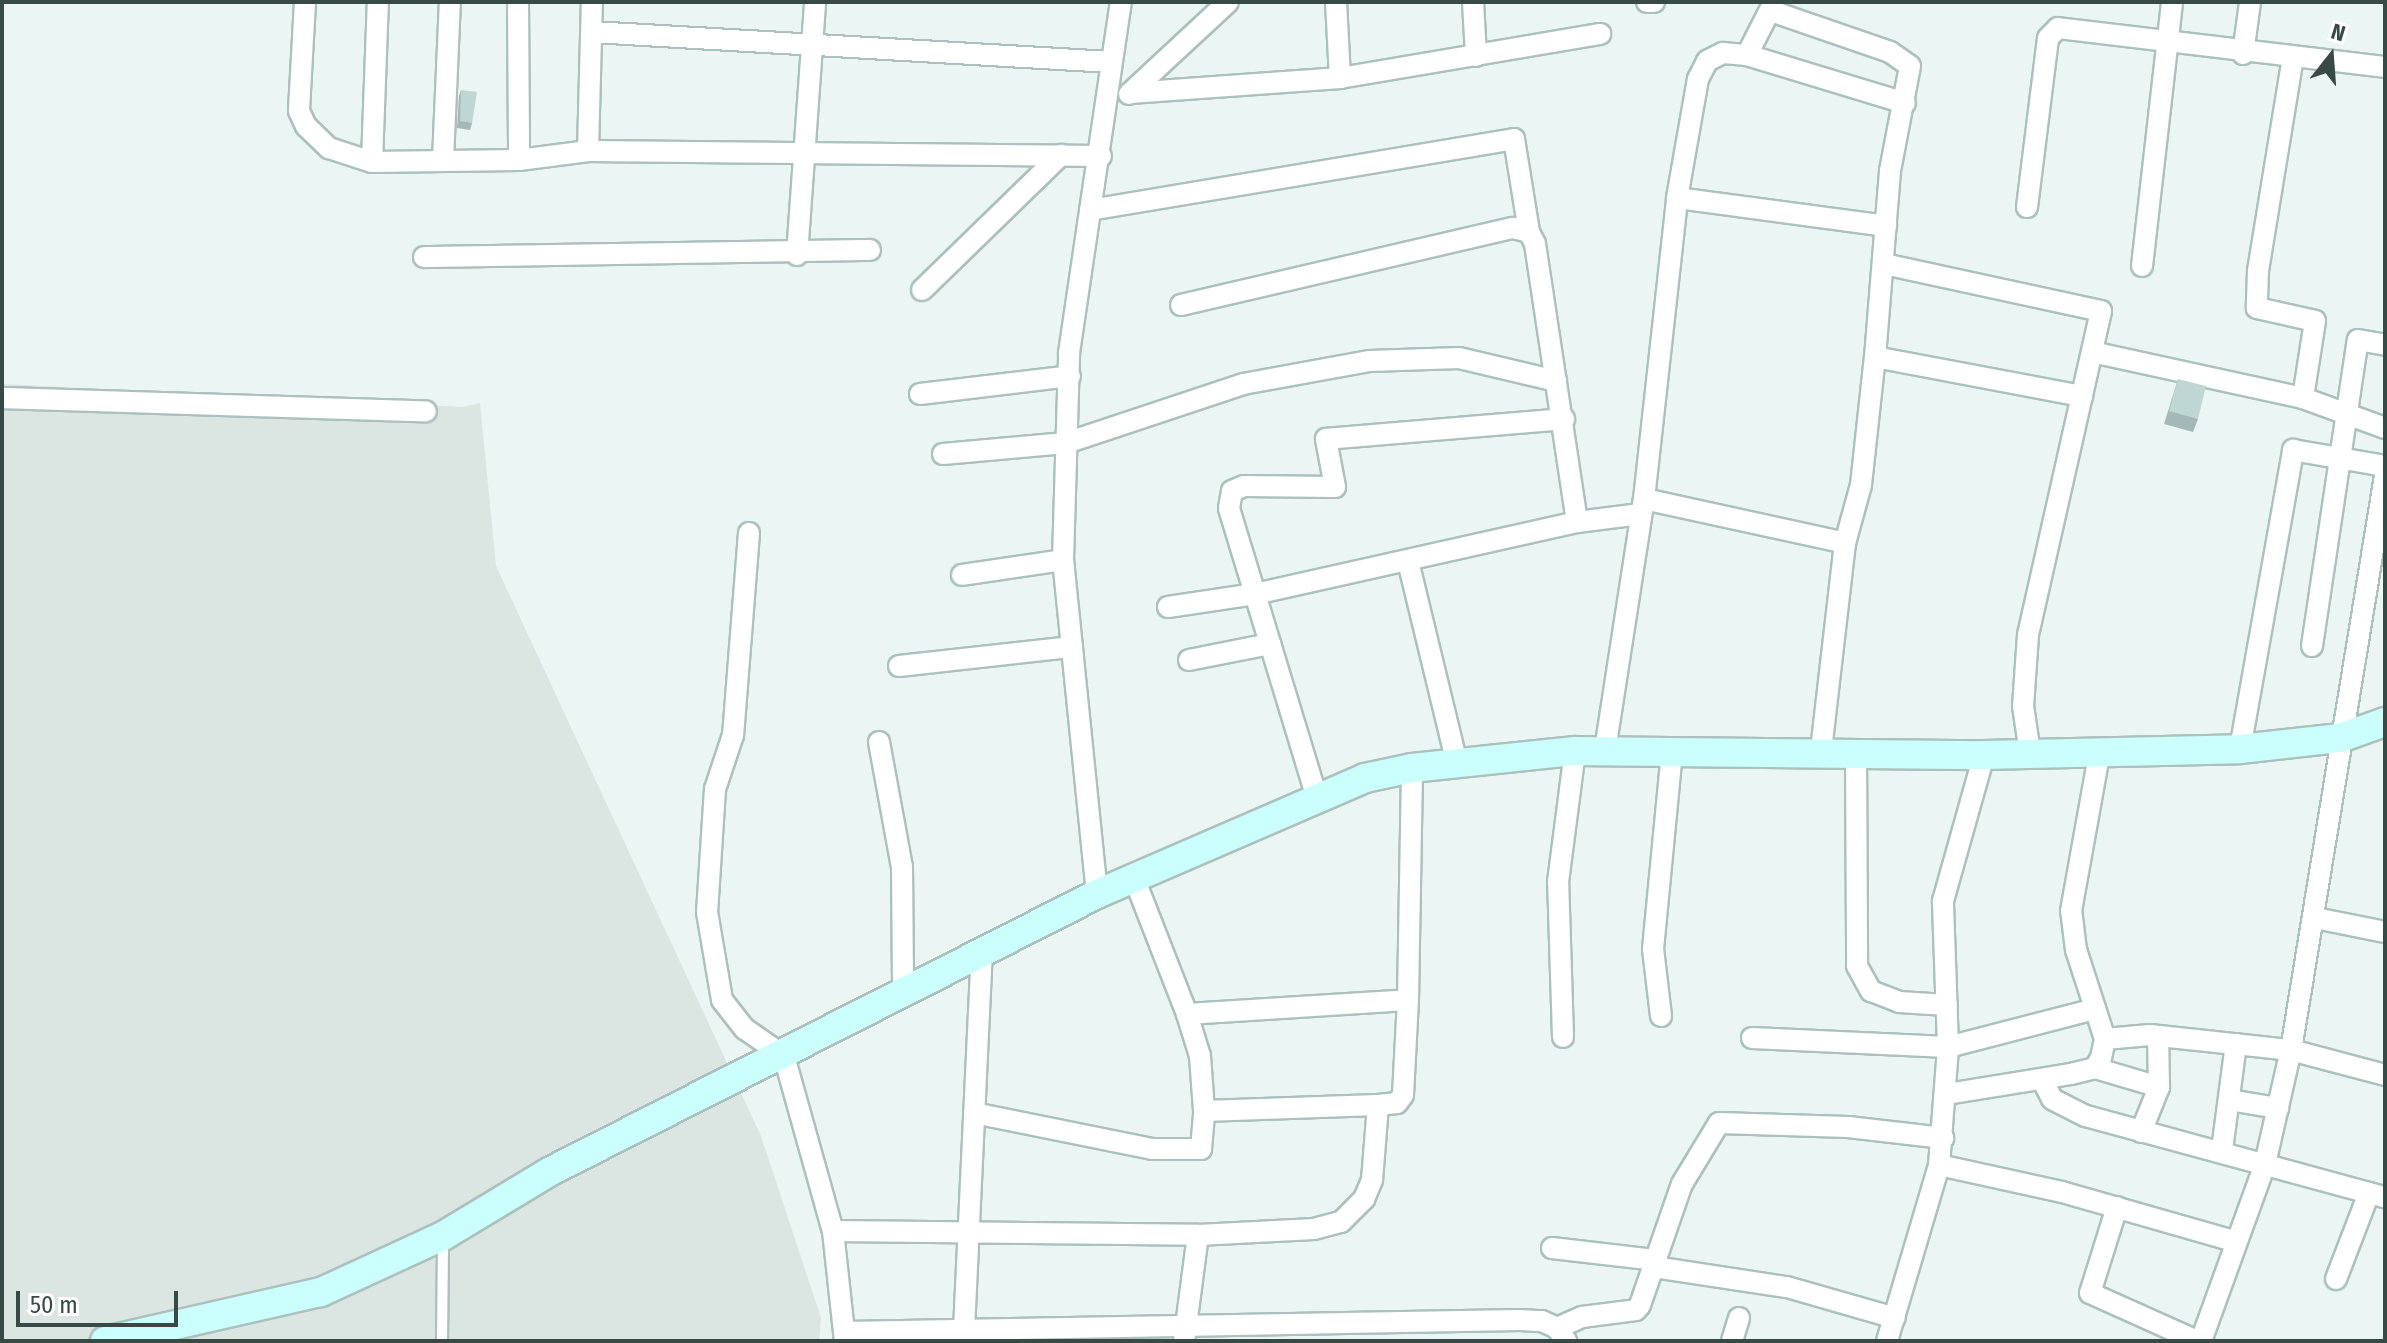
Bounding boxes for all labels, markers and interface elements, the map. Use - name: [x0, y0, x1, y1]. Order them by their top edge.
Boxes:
- north arrow: [2291, 16, 2371, 96]
- text: N: [2328, 18, 2348, 47]
- scale bar: [20, 1275, 182, 1325]
- text: 50 m: [30, 1291, 78, 1319]

